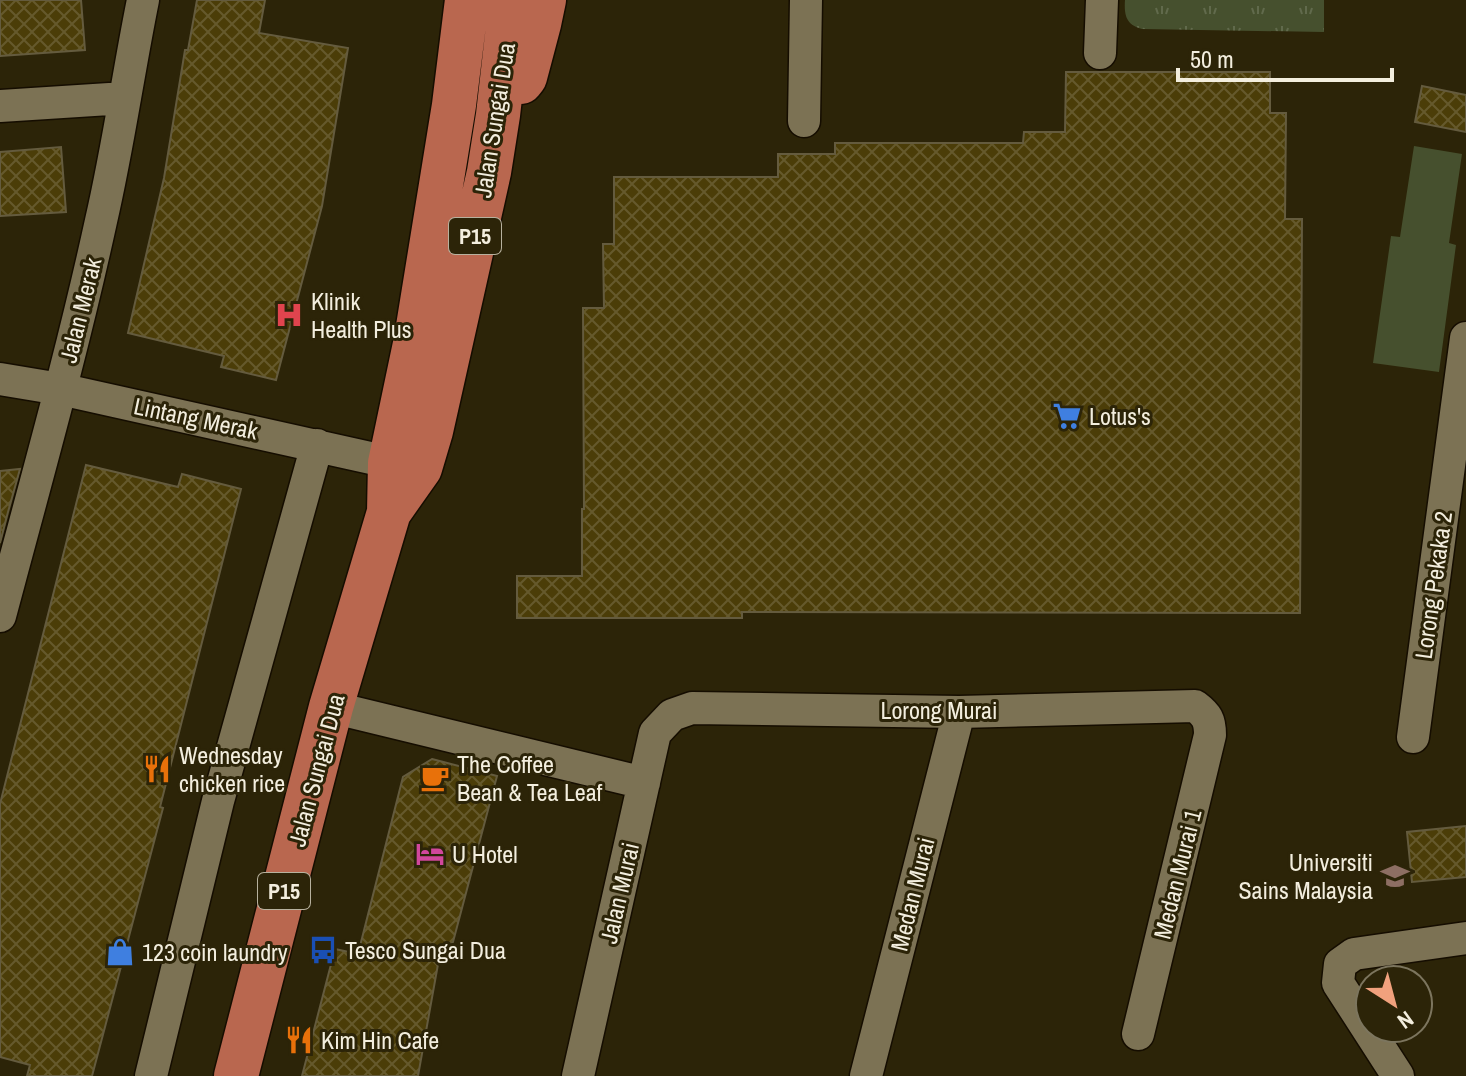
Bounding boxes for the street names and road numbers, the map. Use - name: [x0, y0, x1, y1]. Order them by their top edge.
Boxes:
- street label: Jalan Sungai Dua: [466, 40, 522, 200]
- road number: P15: [449, 218, 501, 254]
- street label: Jalan Merak: [52, 254, 109, 366]
- street label: Lintang Merak: [131, 389, 261, 447]
- street label: Lorong Pekaka 2: [1407, 509, 1459, 661]
- street label: Jalan Sungai Dua: [280, 690, 352, 850]
- street label: Lorong Murai: [880, 694, 998, 726]
- street label: Medan Murai 1: [1145, 806, 1209, 942]
- street label: Medan Murai: [882, 834, 942, 954]
- street label: Jalan Murai: [592, 839, 646, 947]
- road number: P15: [258, 873, 310, 909]

